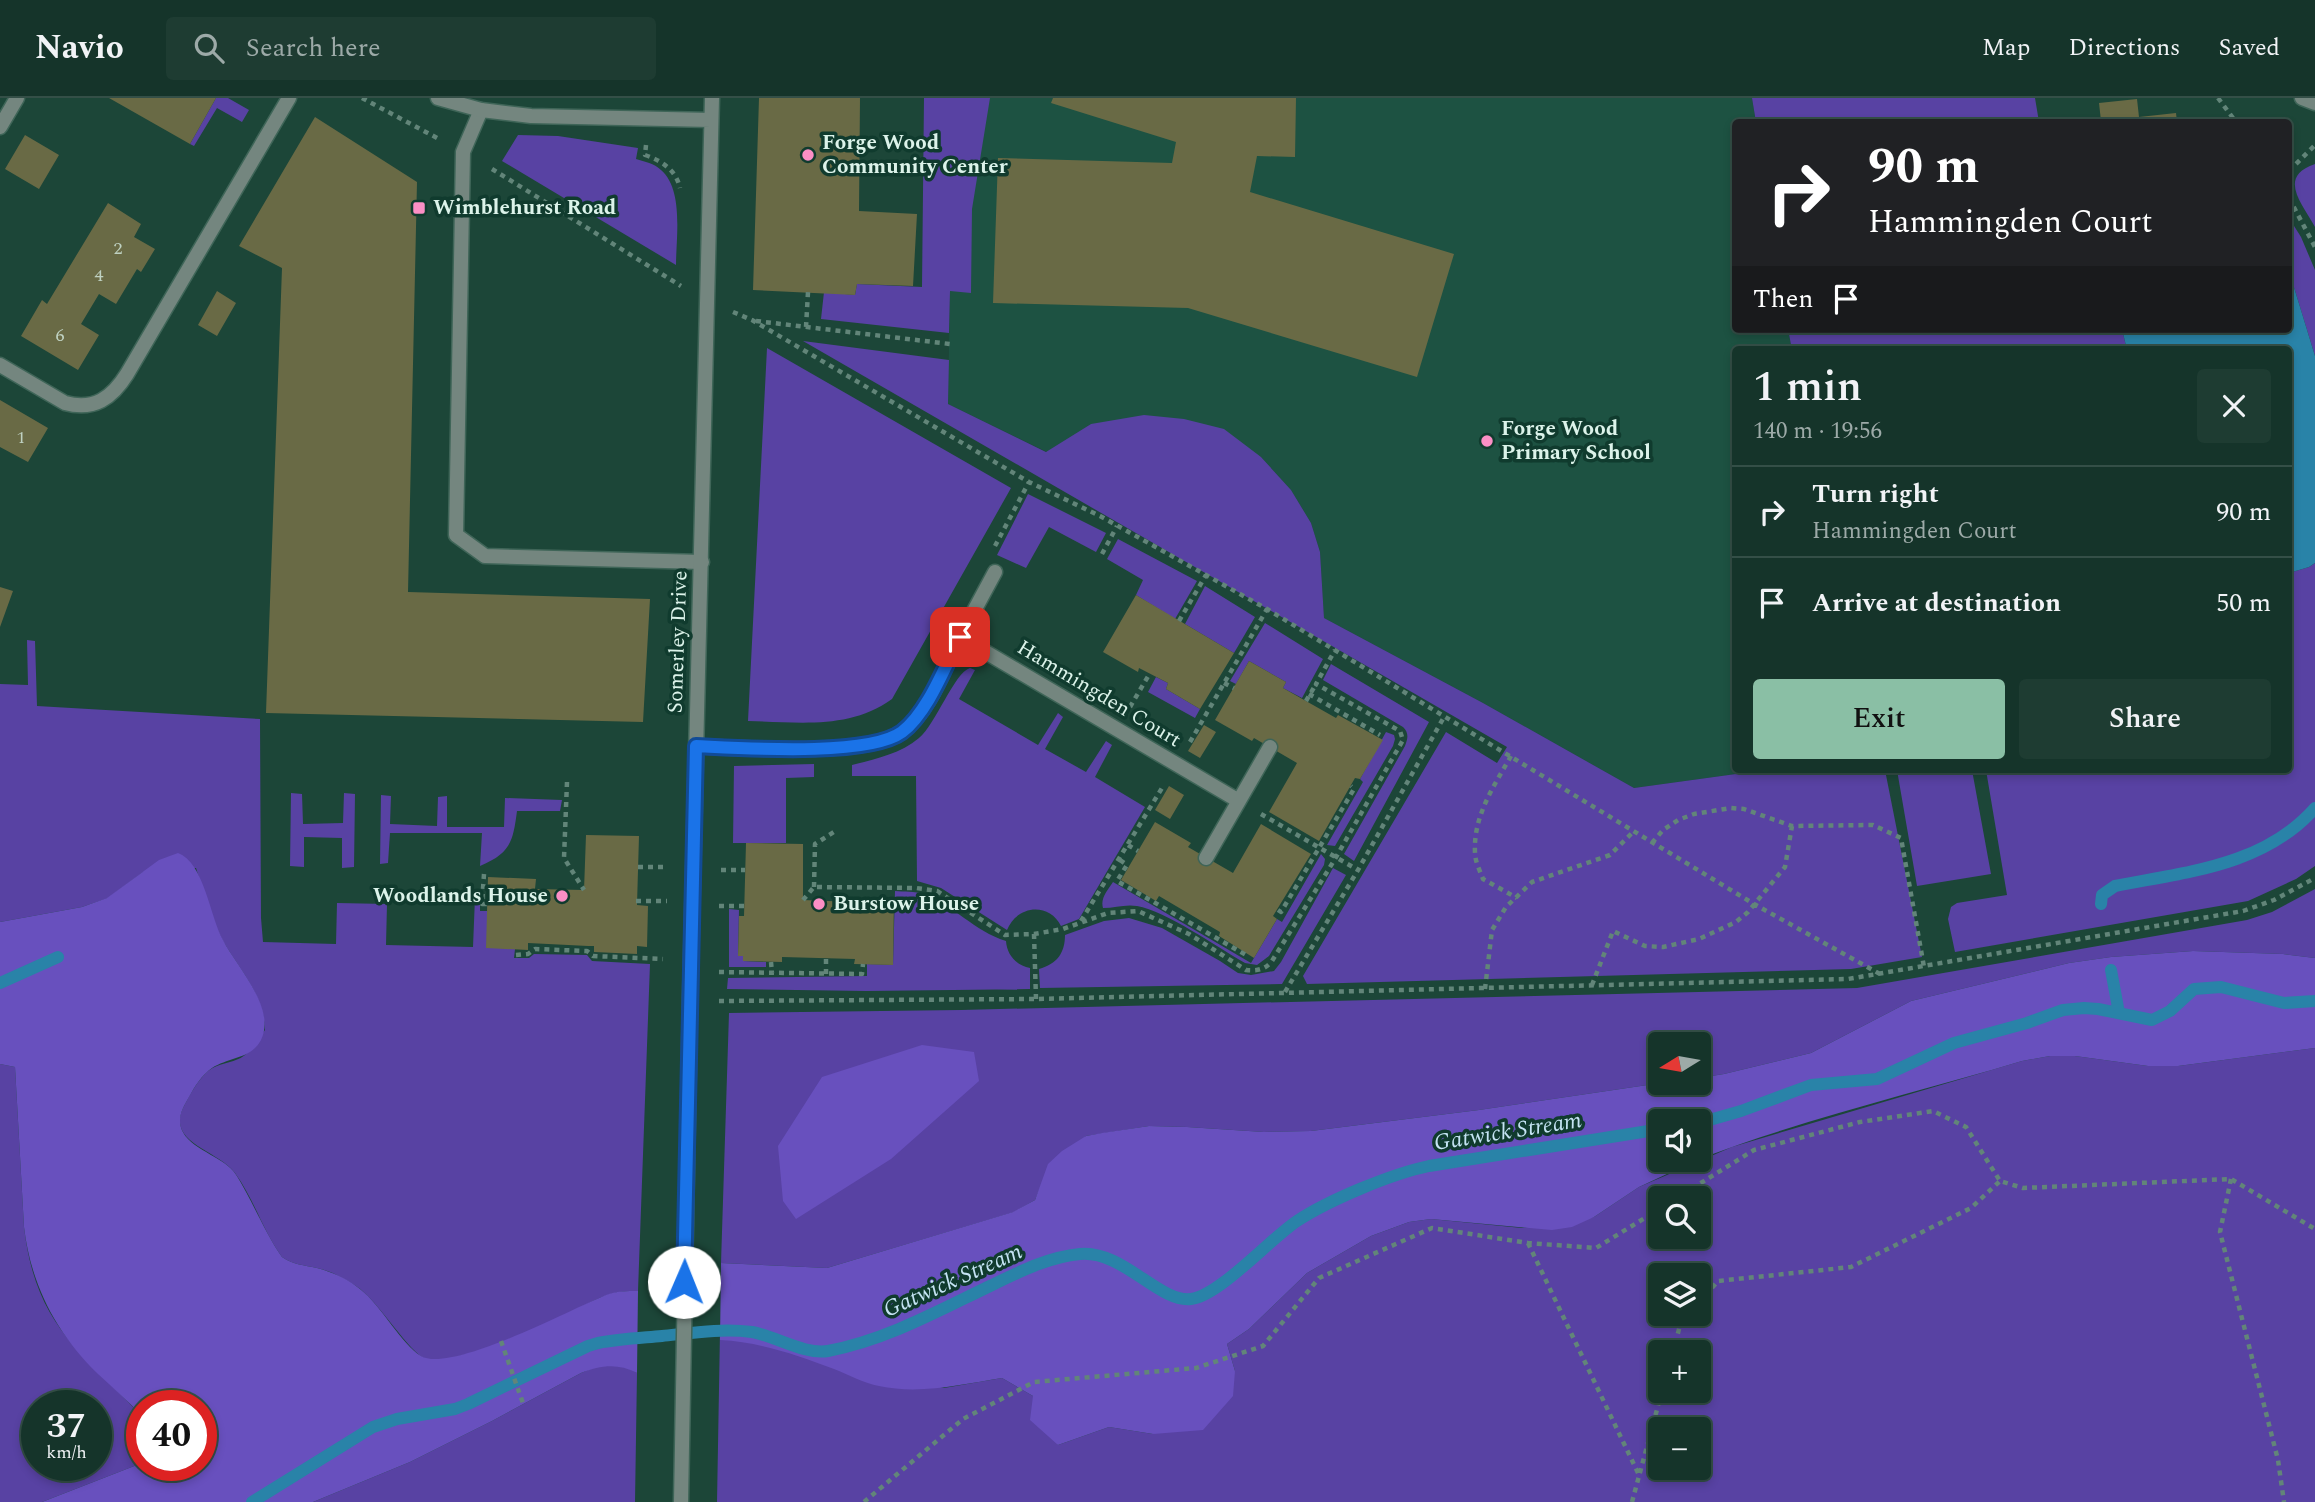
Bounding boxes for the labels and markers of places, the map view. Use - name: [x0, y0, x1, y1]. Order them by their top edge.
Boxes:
- place label: Forge Wood Community Center: [822, 127, 1008, 183]
- marker: Forge Wood Community Center: [800, 147, 816, 163]
- place label: Wimblehurst Road: [433, 192, 616, 224]
- marker: Wimblehurst Road: [411, 200, 427, 216]
- place label: Forge Wood Primary School: [1501, 413, 1651, 469]
- marker: Forge Wood Primary School: [1479, 433, 1495, 449]
- pin: [930, 607, 990, 667]
- place label: Woodlands House: [373, 880, 548, 912]
- marker: Woodlands House: [554, 888, 570, 904]
- place label: Burstow House: [833, 888, 979, 920]
- marker: Burstow House: [811, 896, 827, 912]

